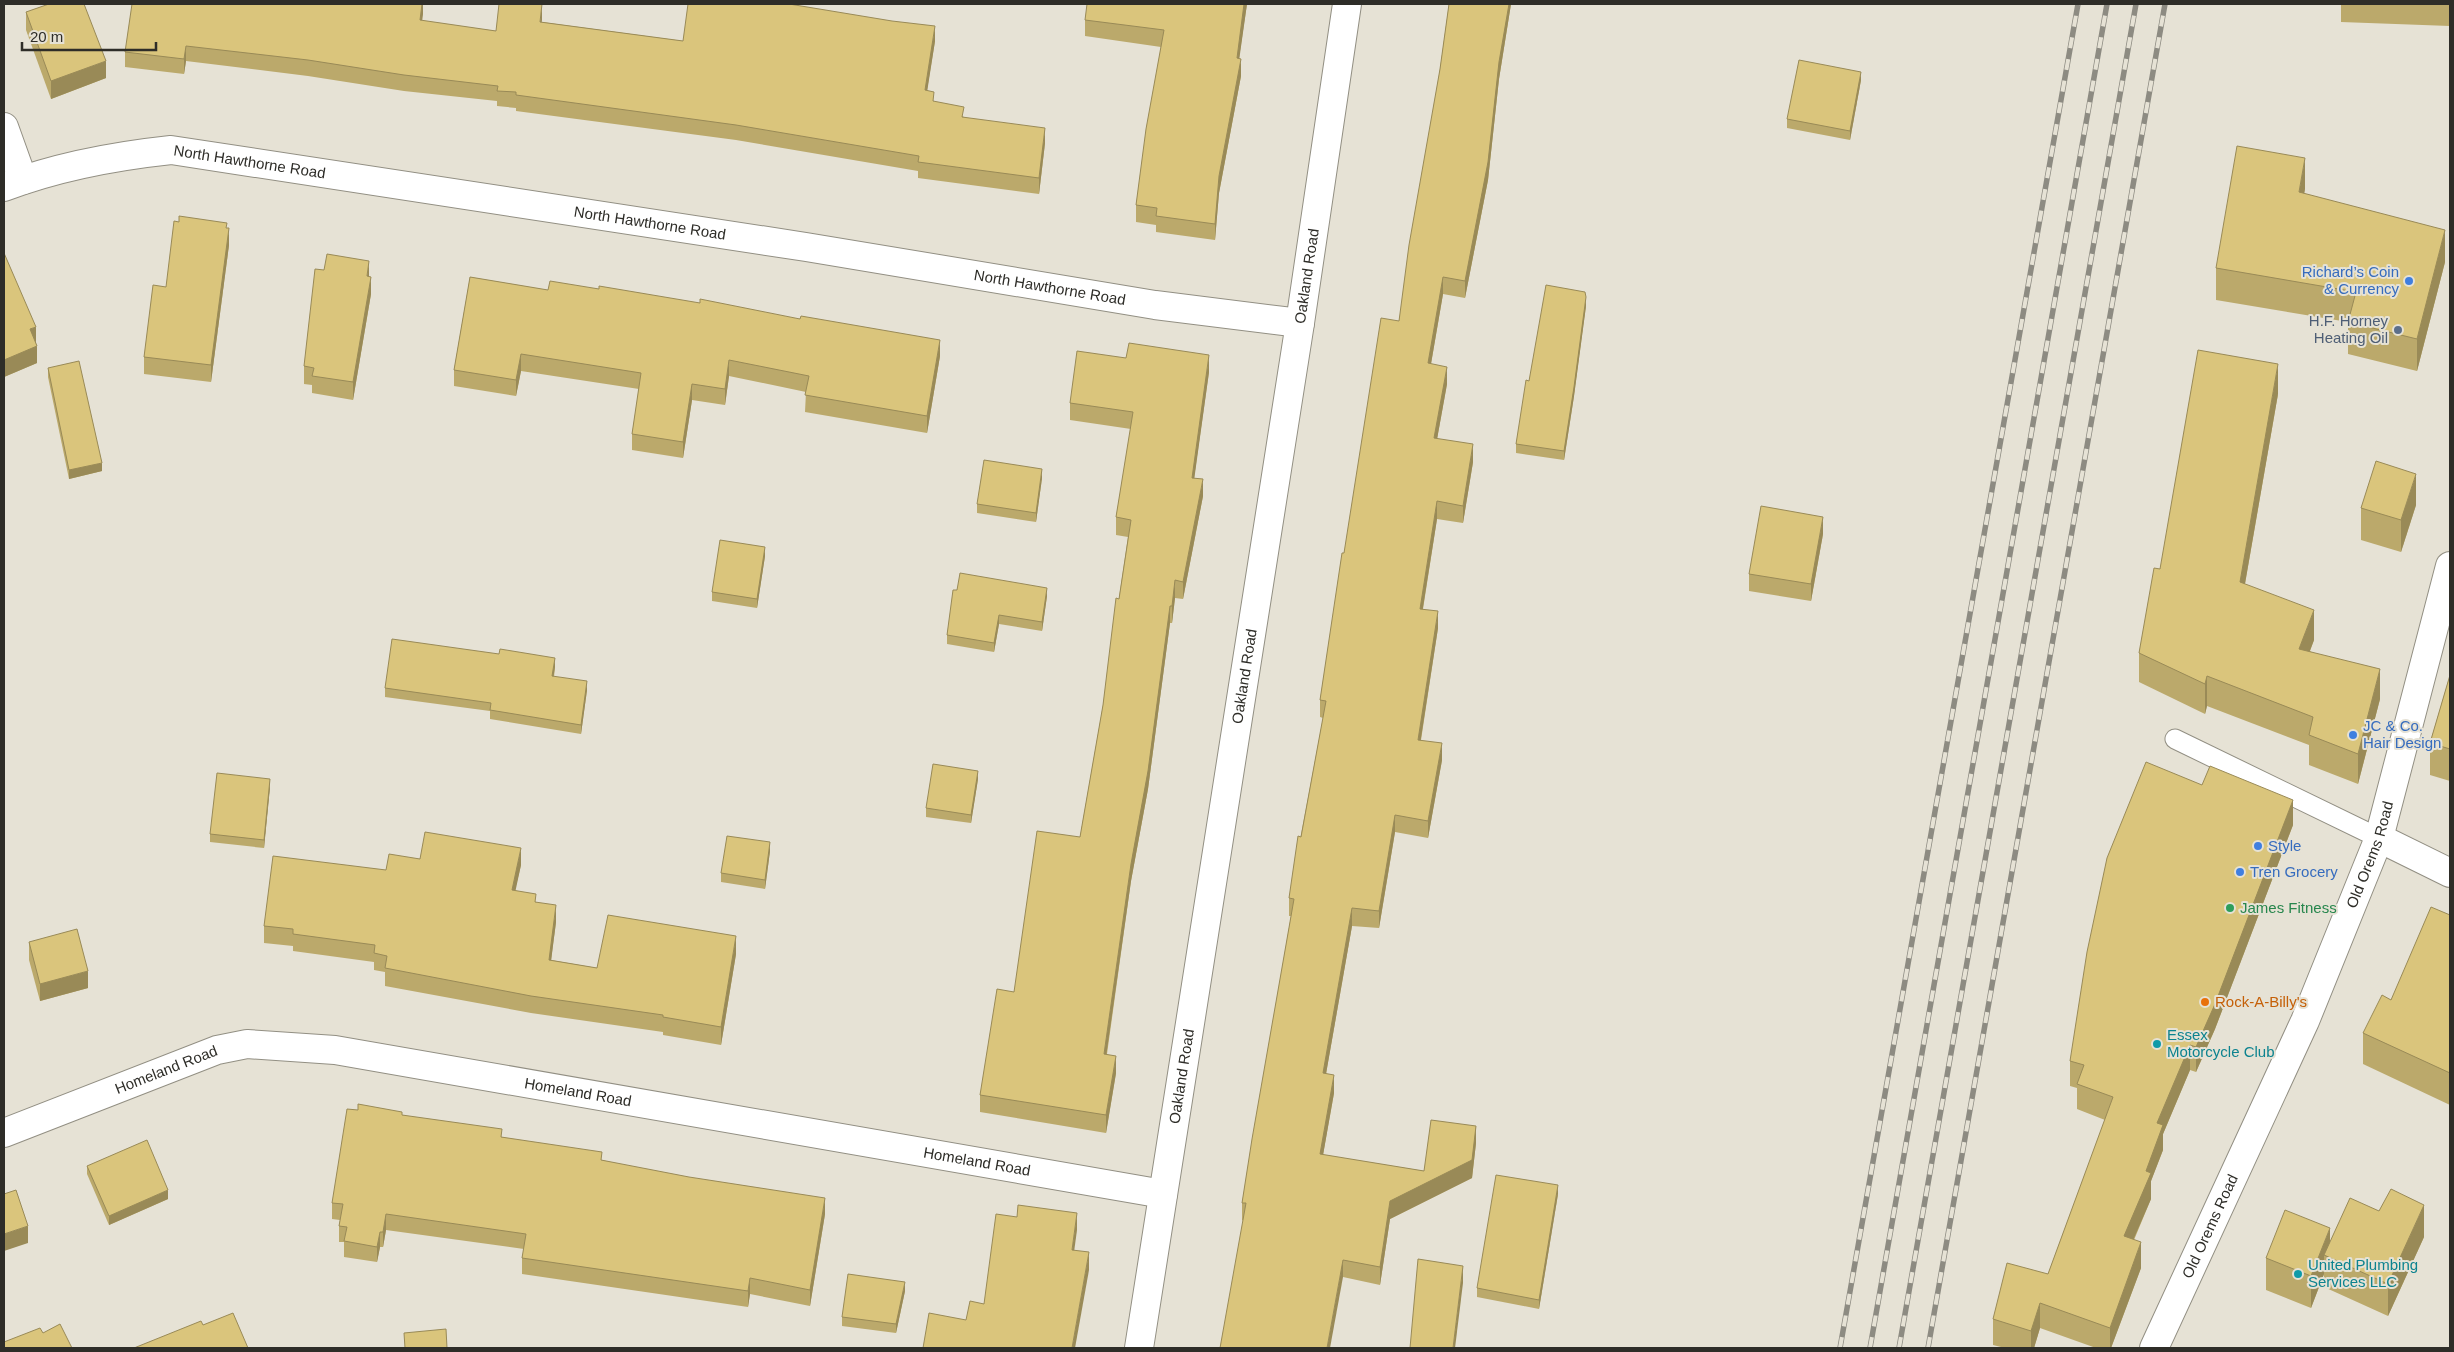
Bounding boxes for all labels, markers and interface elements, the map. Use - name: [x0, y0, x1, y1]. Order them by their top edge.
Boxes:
- scale bar: [22, 20, 156, 52]
- text: 20 m: [30, 28, 63, 45]
- street label: North Hawthorne Road: [173, 142, 327, 182]
- street label: North Hawthorne Road: [573, 203, 727, 243]
- street label: Oakland Road: [1291, 227, 1322, 325]
- place label: Richard’s Coin & Currency: [2302, 263, 2399, 297]
- street label: North Hawthorne Road: [973, 266, 1127, 308]
- marker: Richard’s Coin & Currency: [2403, 275, 2415, 287]
- place label: H.F. Horney Heating Oil: [2309, 312, 2388, 346]
- marker: H.F. Horney Heating Oil: [2392, 324, 2404, 336]
- street label: Oakland Road: [1228, 627, 1260, 725]
- place label: JC & Co. Hair Design: [2363, 717, 2441, 751]
- marker: JC & Co. Hair Design: [2347, 729, 2359, 741]
- street label: Old Orems Road: [2343, 799, 2396, 910]
- place label: Style: [2268, 837, 2301, 854]
- marker: Style: [2252, 840, 2264, 852]
- place label: Tren Grocery: [2250, 863, 2338, 880]
- marker: Tren Grocery: [2234, 866, 2246, 878]
- place label: James Fitness: [2240, 899, 2337, 916]
- marker: James Fitness: [2224, 902, 2236, 914]
- place label: Rock-A-Billy's: [2215, 993, 2307, 1010]
- marker: Rock-A-Billy's: [2199, 996, 2211, 1008]
- place label: Essex Motorcycle Club: [2167, 1026, 2275, 1060]
- street label: Oakland Road: [1165, 1028, 1197, 1125]
- marker: Essex Motorcycle Club: [2151, 1038, 2163, 1050]
- street label: Homeland Road: [112, 1042, 220, 1097]
- street label: Homeland Road: [523, 1074, 633, 1109]
- street label: Homeland Road: [922, 1143, 1032, 1179]
- street label: Old Orems Road: [2178, 1171, 2241, 1281]
- place label: United Plumbing Services LLC: [2308, 1256, 2418, 1290]
- marker: United Plumbing Services LLC: [2292, 1268, 2304, 1280]

